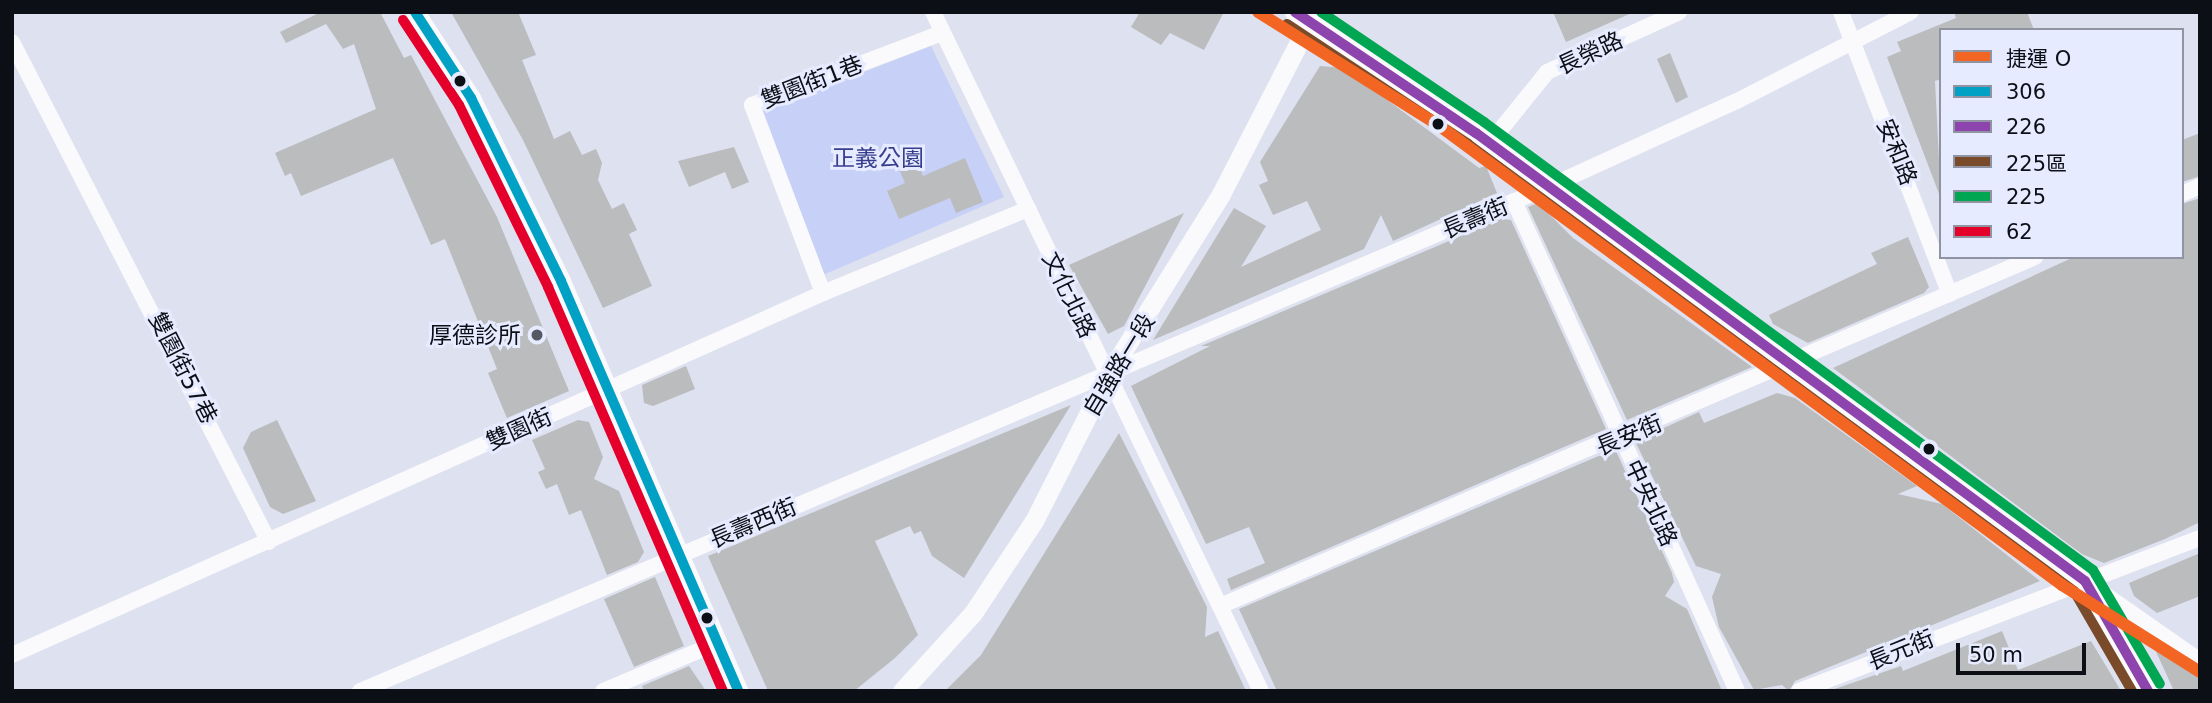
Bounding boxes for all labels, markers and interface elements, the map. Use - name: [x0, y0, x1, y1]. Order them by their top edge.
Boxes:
- street label: 長榮路: [1553, 26, 1627, 80]
- legend: [1939, 28, 2184, 259]
- text: 捷運 O: [2006, 47, 2071, 71]
- street label: 雙園街1巷: [757, 50, 867, 114]
- unlabelled marker: [453, 74, 467, 88]
- text: 306: [2006, 80, 2046, 104]
- street label: 安和路: [1871, 115, 1923, 189]
- text: 226: [2006, 115, 2046, 139]
- unlabelled marker: [1431, 117, 1445, 131]
- park label: 正義公園: [832, 144, 924, 172]
- text: 225區: [2006, 152, 2067, 176]
- text: 225: [2006, 185, 2046, 209]
- street label: 長壽街: [1438, 192, 1512, 244]
- text: 62: [2006, 220, 2033, 244]
- street label: 文化北路: [1036, 248, 1102, 342]
- street label: 雙園街57巷: [143, 308, 223, 428]
- street label: 自強路一段: [1078, 309, 1160, 421]
- place label: 厚德診所: [429, 321, 521, 349]
- marker: 厚德診所: [527, 325, 547, 345]
- street label: 雙園街: [482, 402, 556, 456]
- street label: 長安街: [1592, 409, 1666, 461]
- unlabelled marker: [1922, 442, 1936, 456]
- street label: 中央北路: [1619, 455, 1683, 551]
- street label: 長壽西街: [705, 492, 801, 554]
- unlabelled marker: [700, 611, 714, 625]
- street label: 長元街: [1864, 624, 1938, 676]
- scale bar: [1960, 630, 2090, 674]
- text: 50 m: [1969, 643, 2023, 667]

